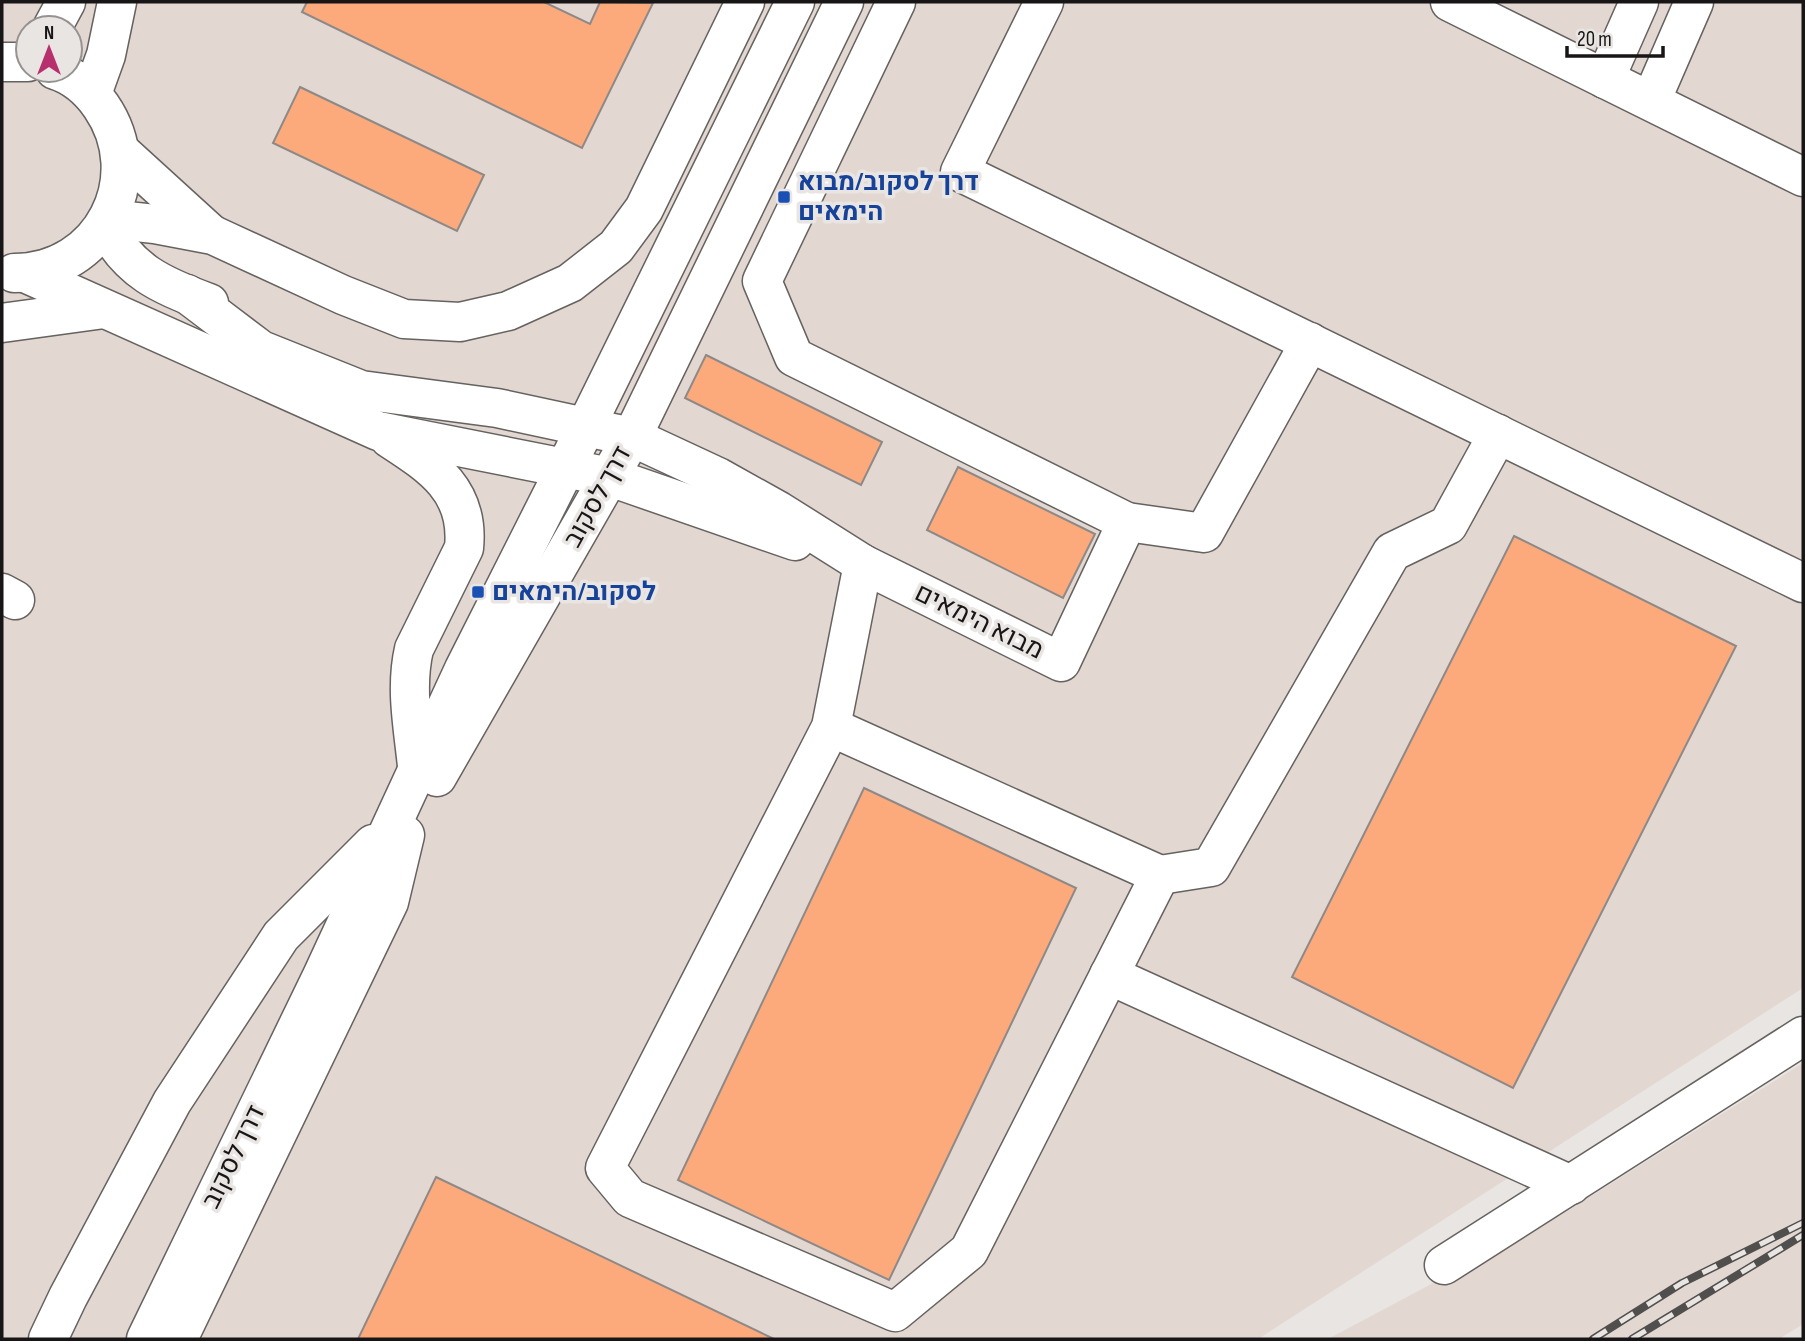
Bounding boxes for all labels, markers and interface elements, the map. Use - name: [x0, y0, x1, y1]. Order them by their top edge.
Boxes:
- north arrow: [14, 14, 84, 84]
- scale bar: [1567, 14, 1663, 58]
- text: N: [44, 22, 54, 45]
- text: 20 m: [1577, 27, 1612, 52]
- place label: דרך לסקוב/מבוא הימאים: [798, 167, 979, 228]
- marker: דרך לסקוב/מבוא הימאים: [776, 189, 792, 205]
- street label: דרך לסקוב: [558, 441, 638, 553]
- place label: לסקוב/הימאים: [492, 577, 656, 608]
- street label: מבוא הימאים: [910, 578, 1048, 666]
- marker: לסקוב/הימאים: [470, 584, 486, 600]
- street label: דרך לסקוב: [196, 1100, 272, 1214]

